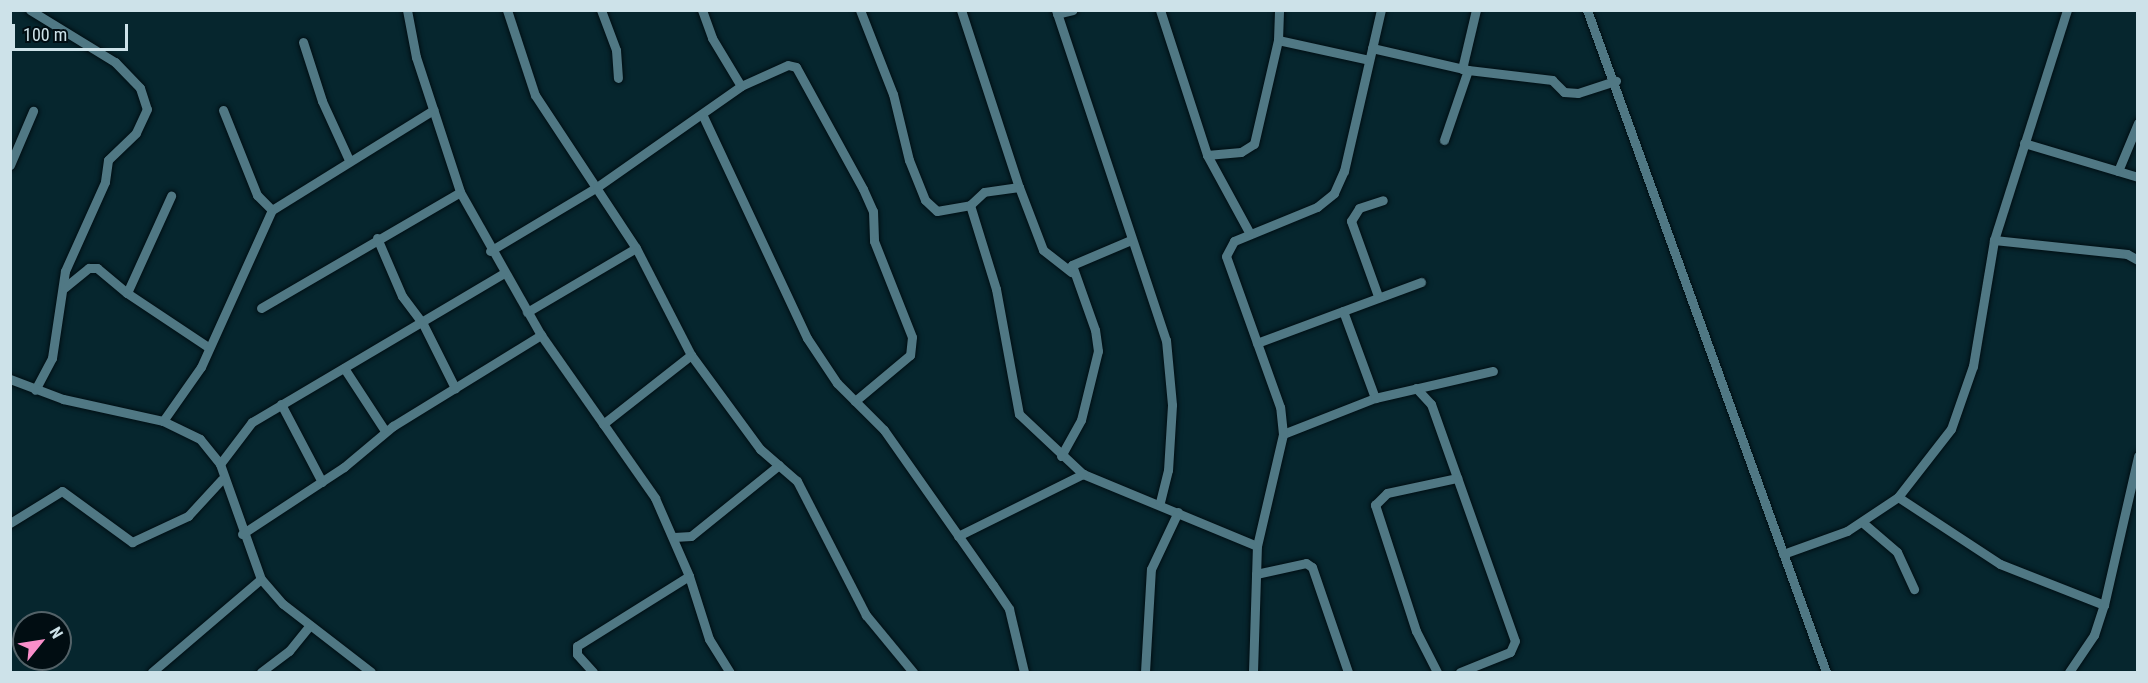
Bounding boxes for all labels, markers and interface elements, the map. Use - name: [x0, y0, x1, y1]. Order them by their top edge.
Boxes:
- scale bar: [15, 12, 130, 50]
- text: 100 m: [23, 24, 67, 45]
- north arrow: [12, 611, 72, 671]
- text: N: [46, 624, 67, 642]

